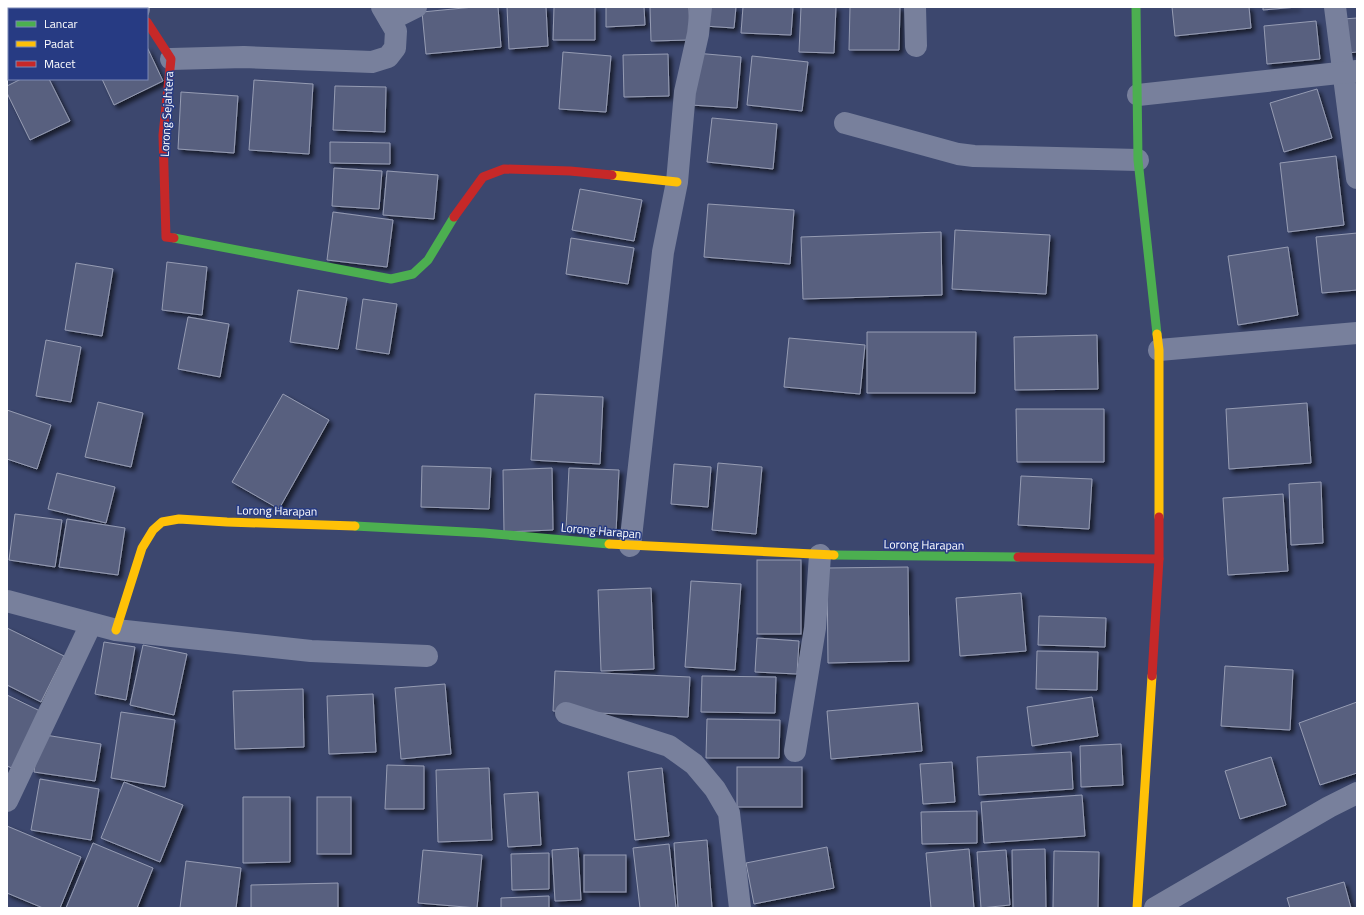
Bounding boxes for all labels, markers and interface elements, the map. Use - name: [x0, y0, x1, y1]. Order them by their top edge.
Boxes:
- legend: [8, 8, 148, 80]
- text: Lancar: [44, 14, 78, 33]
- text: Padat: [44, 34, 74, 53]
- text: Macet: [44, 54, 76, 73]
- street label: Lorong Sejahtera: [155, 71, 178, 157]
- street label: Lorong Harapan: [236, 500, 318, 521]
- street label: Lorong Harapan: [560, 518, 642, 543]
- street label: Lorong Harapan: [883, 534, 965, 555]

